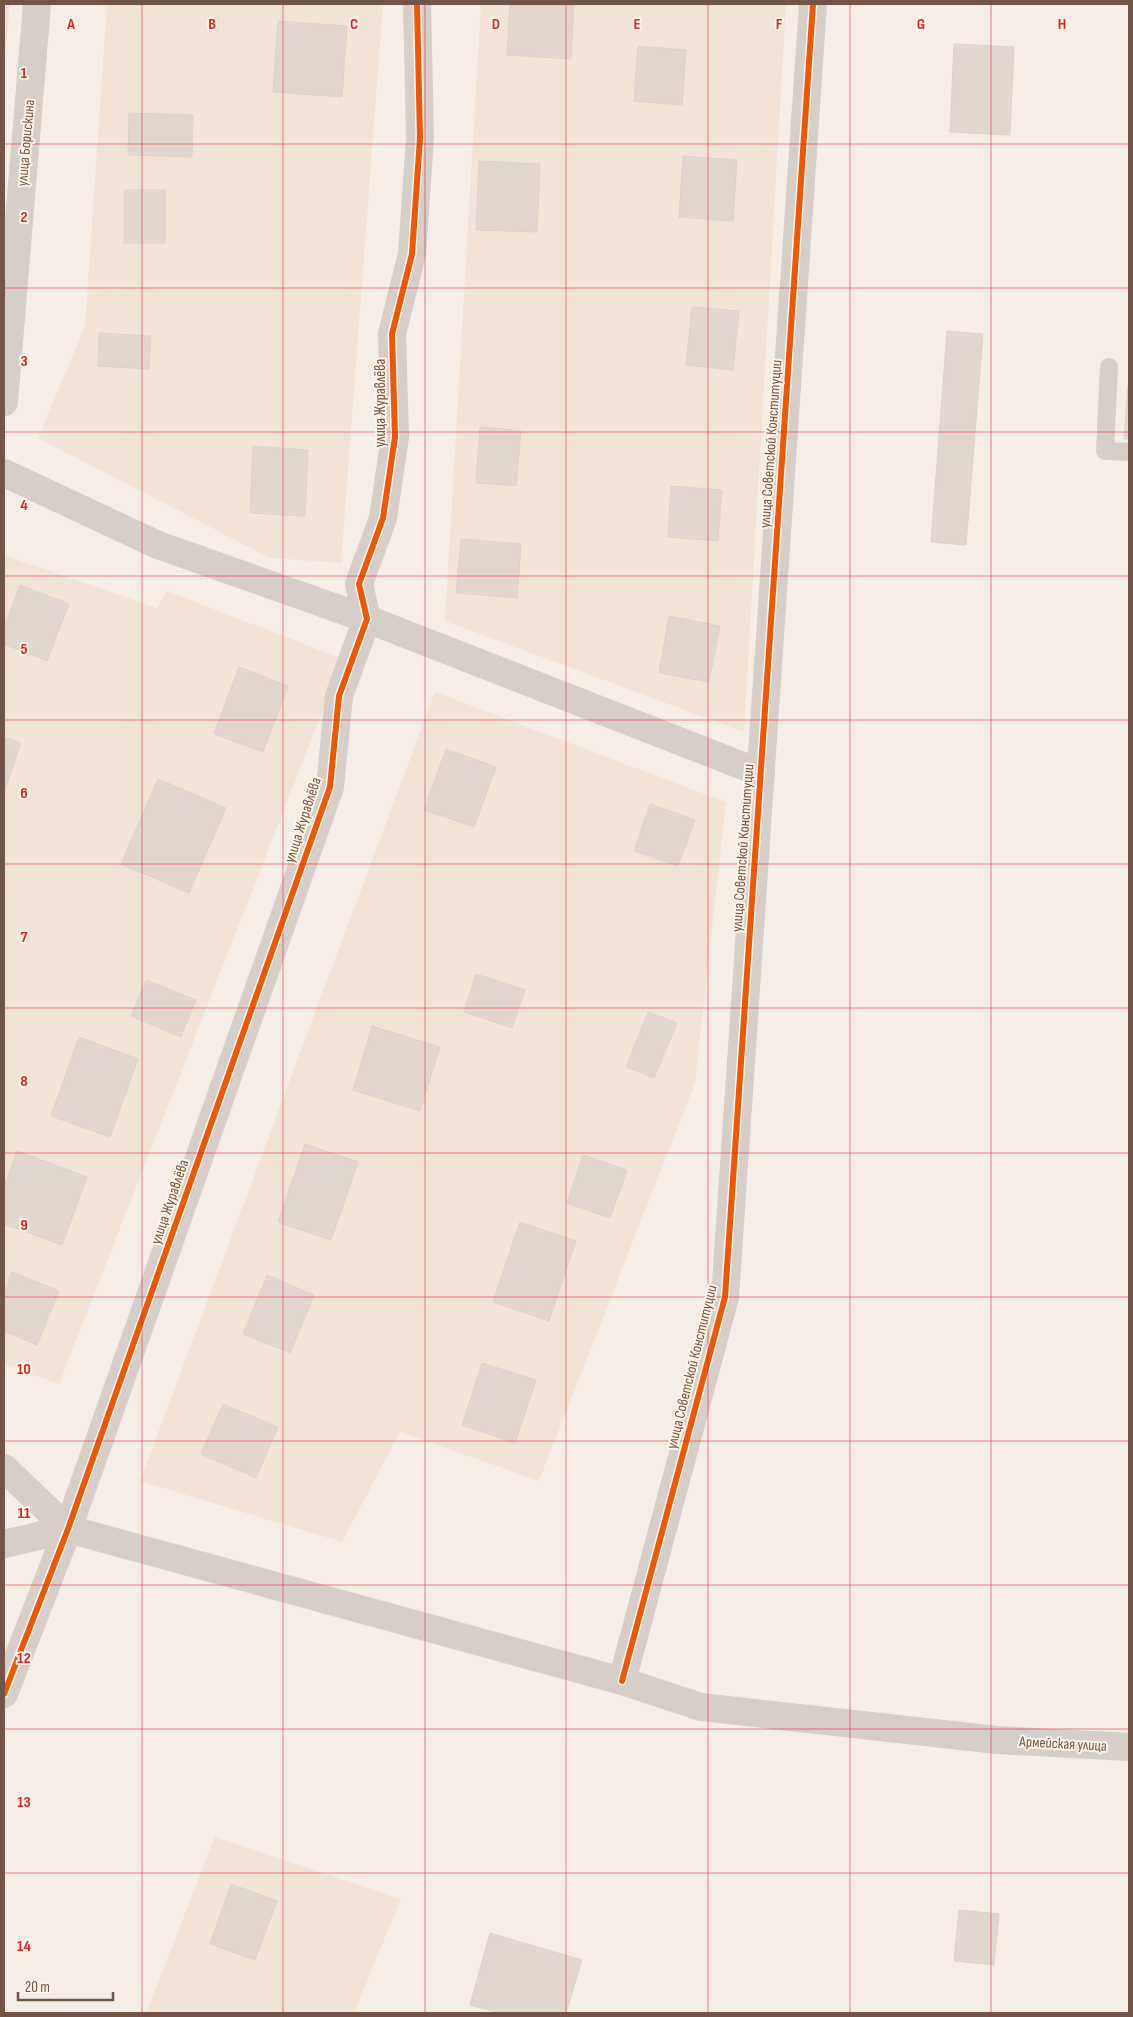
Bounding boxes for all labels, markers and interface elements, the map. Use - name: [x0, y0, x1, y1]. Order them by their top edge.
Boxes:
- text: A: [66, 15, 75, 34]
- text: B: [208, 15, 216, 34]
- text: C: [350, 15, 358, 34]
- text: D: [492, 15, 500, 34]
- text: E: [634, 15, 641, 34]
- text: F: [776, 15, 783, 34]
- text: G: [917, 15, 925, 34]
- text: H: [1058, 15, 1066, 34]
- text: 1: [21, 64, 28, 83]
- street label: улица Борискина: [13, 99, 39, 187]
- text: 2: [20, 208, 28, 227]
- text: 3: [20, 352, 28, 371]
- street label: улица Журавлёва: [371, 358, 390, 447]
- street label: улица Советской Конституции: [756, 359, 786, 529]
- text: 4: [20, 496, 28, 515]
- text: 5: [20, 640, 28, 659]
- street label: улица Советской Конституции: [728, 763, 758, 933]
- street label: улица Журавлёва: [280, 775, 326, 865]
- text: 6: [20, 784, 28, 803]
- text: 7: [21, 928, 28, 947]
- text: 8: [20, 1072, 28, 1091]
- street label: улица Журавлёва: [147, 1157, 193, 1247]
- text: 9: [20, 1216, 28, 1235]
- street label: улица Советской Конституции: [662, 1283, 722, 1451]
- text: 10: [17, 1360, 31, 1379]
- text: 11: [18, 1504, 31, 1523]
- text: 12: [17, 1649, 31, 1668]
- street label: Армейская улица: [1018, 1732, 1107, 1756]
- text: 13: [17, 1793, 31, 1812]
- text: 14: [17, 1937, 31, 1956]
- scale bar: [18, 1970, 112, 2002]
- text: 20 m: [25, 1978, 50, 1997]

